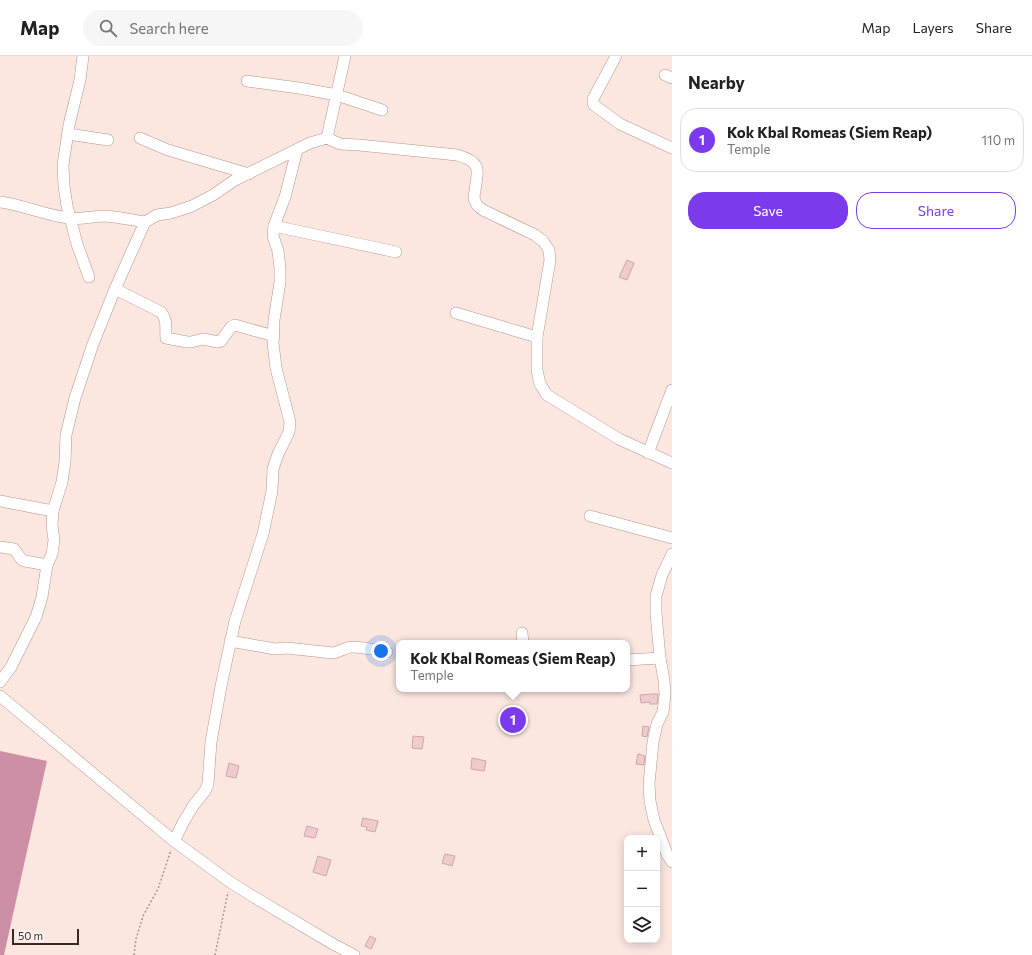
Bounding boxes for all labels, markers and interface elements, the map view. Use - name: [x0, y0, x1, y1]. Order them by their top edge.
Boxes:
- search box: [83, 10, 363, 46]
- text: Map: [20, 16, 59, 39]
- icon: search: [97, 17, 119, 39]
- text: Search here: [129, 19, 209, 37]
- text: Map: [862, 19, 890, 36]
- text: Layers: [912, 19, 954, 36]
- text: Share: [976, 19, 1012, 36]
- text: Nearby: [688, 72, 745, 93]
- text: Kok Kbal Romeas (Siem Reap): [727, 123, 932, 141]
- text: 1: [699, 132, 705, 148]
- text: 110 m: [982, 132, 1015, 148]
- text: Temple: [727, 141, 770, 157]
- button: Save: [688, 192, 848, 229]
- button: Share: [856, 192, 1016, 229]
- popup: [396, 640, 630, 692]
- your location: [371, 641, 391, 661]
- text: Kok Kbal Romeas (Siem Reap): [410, 649, 616, 667]
- text: Temple: [410, 667, 454, 683]
- pin: 1: [500, 705, 526, 735]
- map controls: [624, 835, 660, 943]
- button: +: [624, 835, 660, 871]
- button: −: [624, 871, 660, 907]
- button: layers: [624, 907, 660, 943]
- scale bar: [12, 927, 79, 946]
- text: 50 m: [18, 929, 43, 942]

